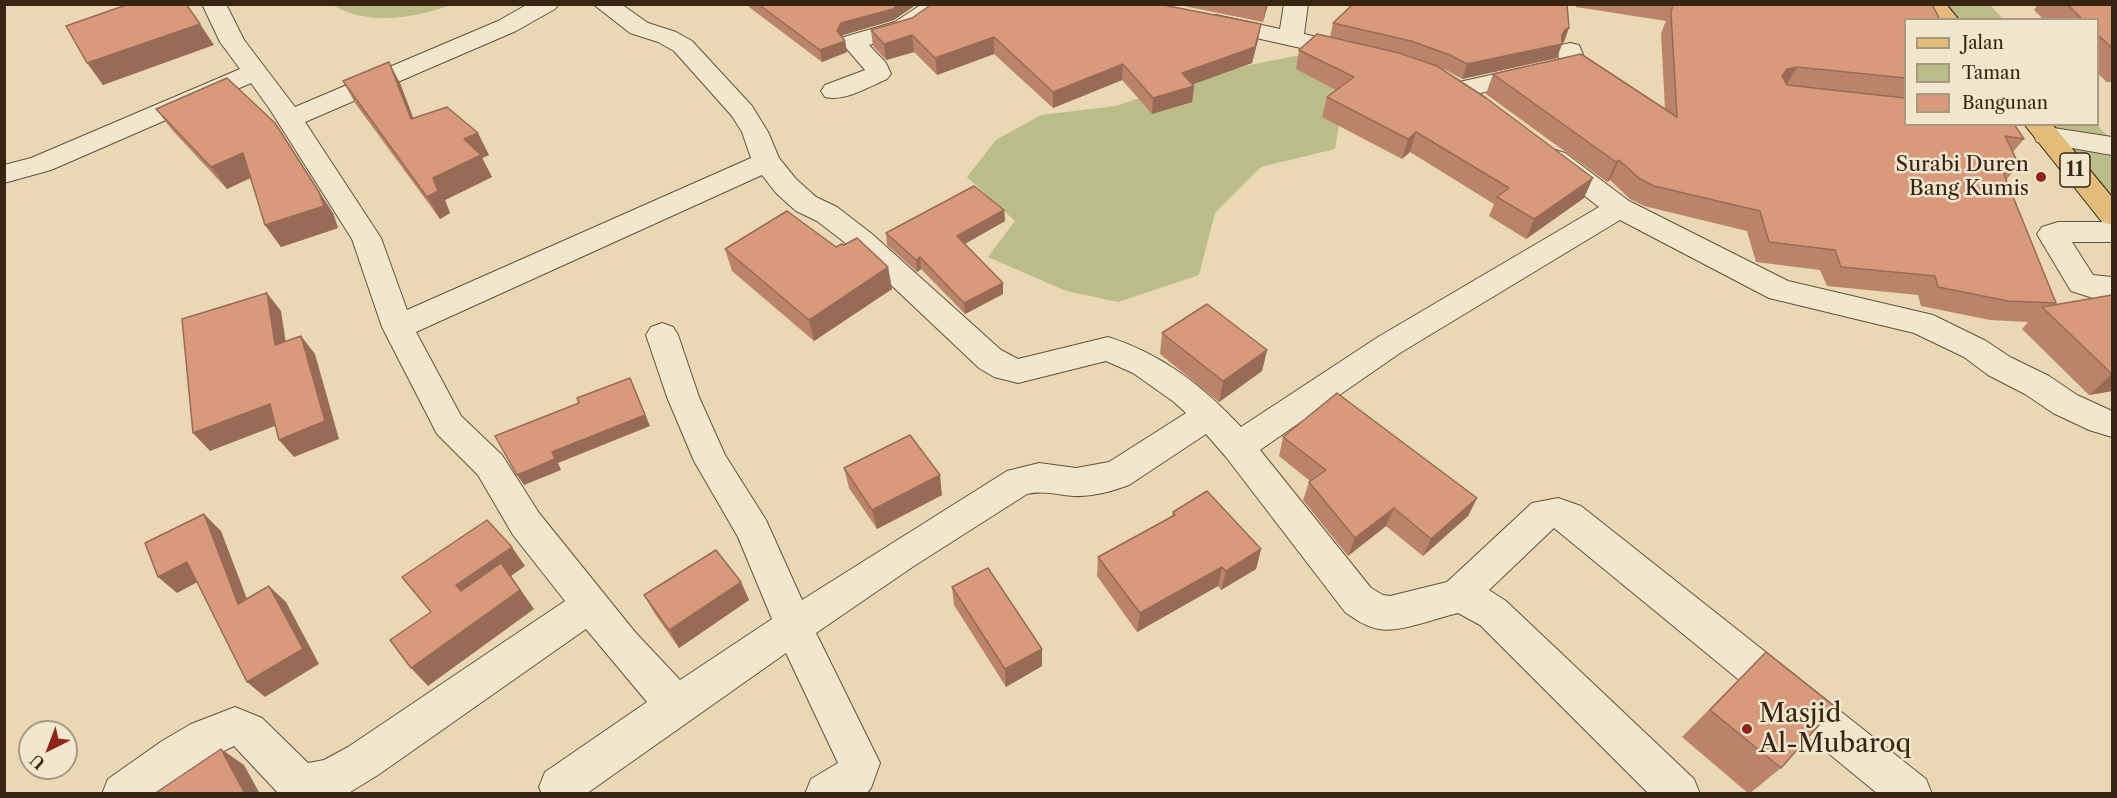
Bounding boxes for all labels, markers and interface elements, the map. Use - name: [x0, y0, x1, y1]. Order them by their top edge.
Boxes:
- legend: [1904, 18, 2099, 126]
- text: Jalan: [1962, 32, 2004, 54]
- text: Taman: [1962, 62, 2021, 84]
- text: Bangunan: [1962, 92, 2048, 114]
- place label: Surabi Duren Bang Kumis: [1896, 152, 2029, 202]
- road number: 11: [2060, 153, 2090, 187]
- marker: Surabi Duren Bang Kumis: [2034, 170, 2048, 184]
- place label: Masjid Al-Mubaroq: [1759, 698, 1911, 760]
- north arrow: [18, 720, 78, 780]
- marker: Masjid Al-Mubaroq: [1740, 722, 1754, 736]
- text: U: [26, 750, 49, 774]

